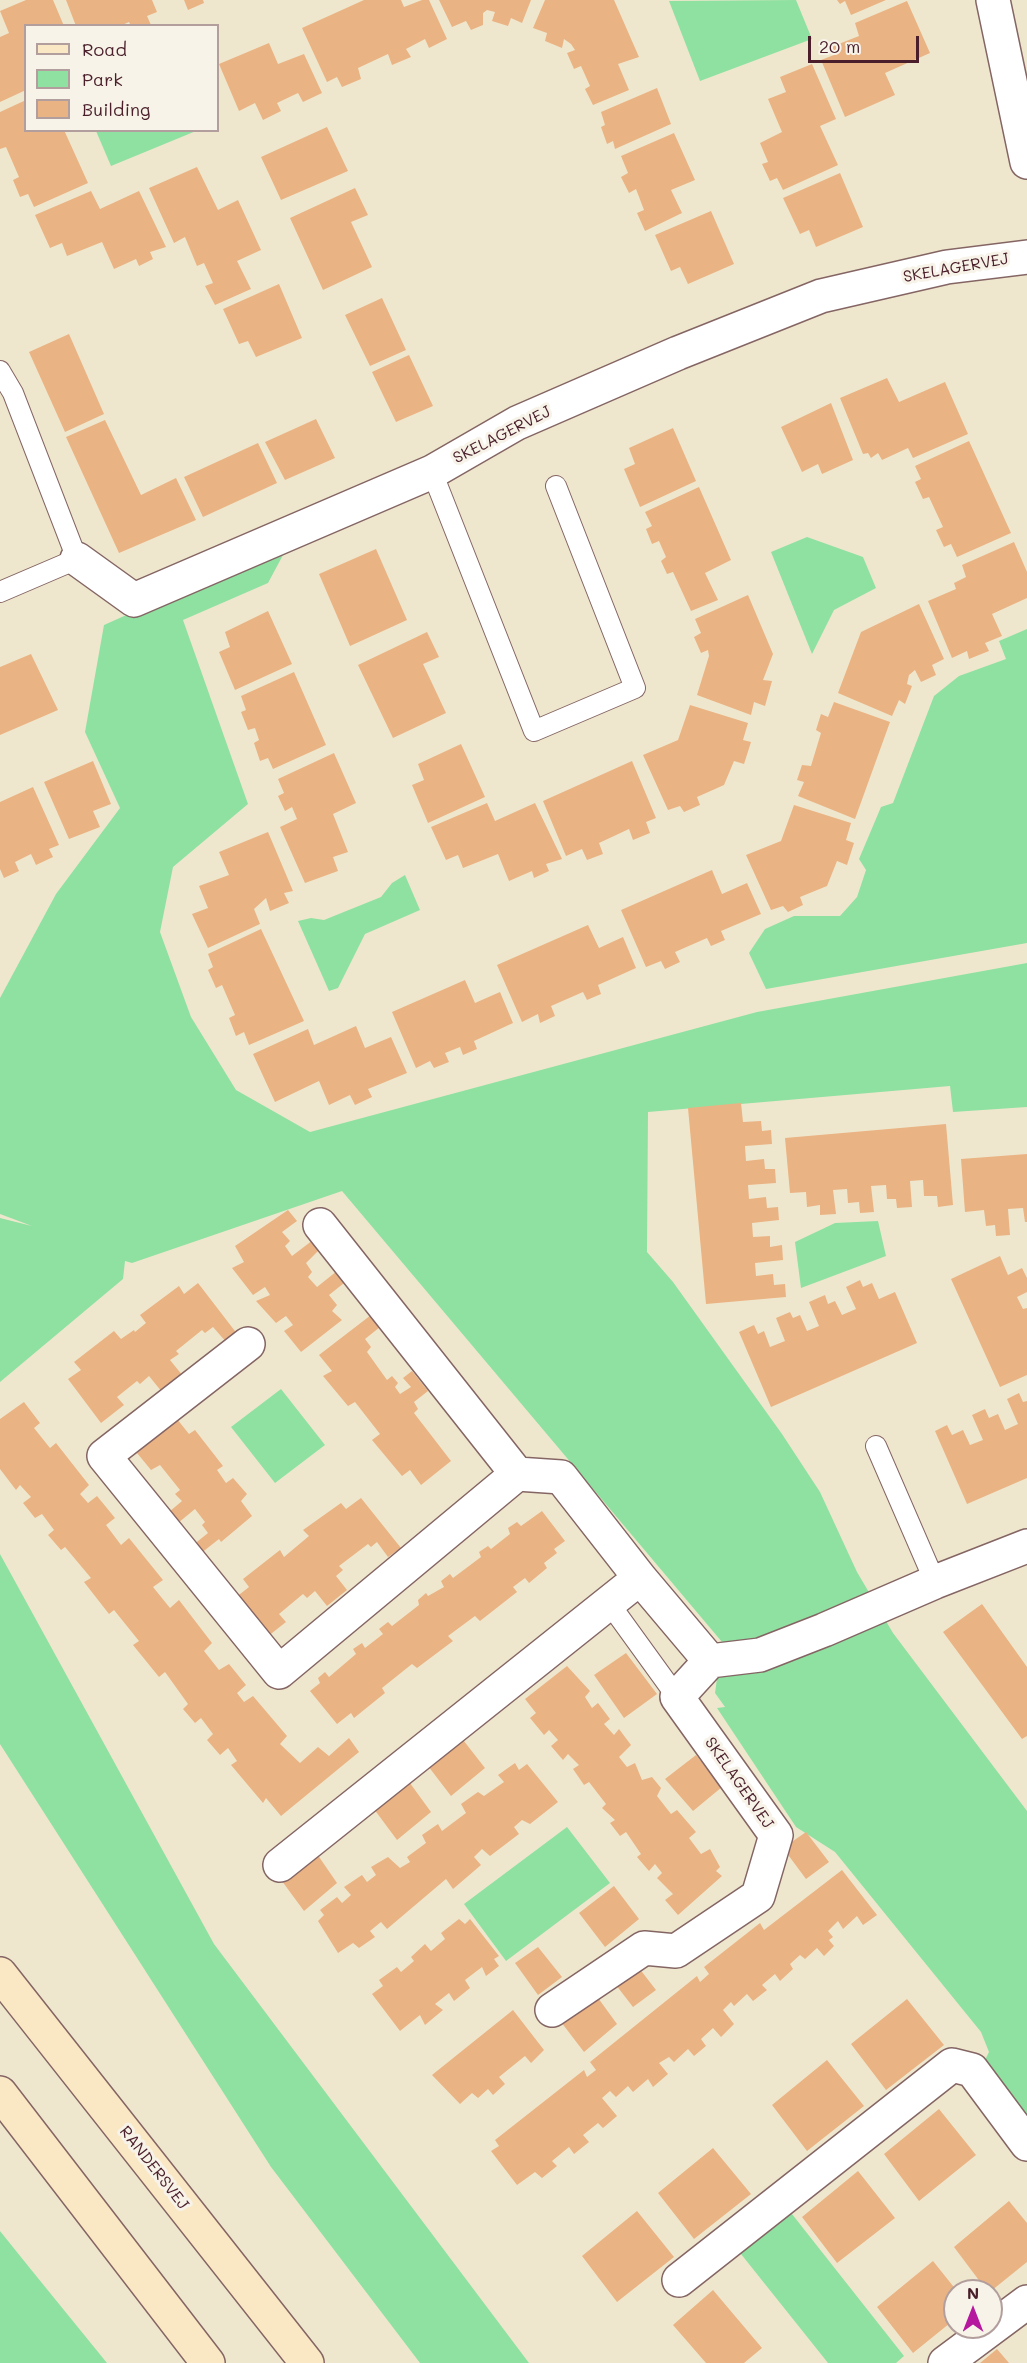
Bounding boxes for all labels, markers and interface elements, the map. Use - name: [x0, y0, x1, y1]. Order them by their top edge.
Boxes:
- legend: [24, 24, 219, 132]
- scale bar: [811, 24, 922, 62]
- text: 20 m: [819, 34, 860, 58]
- text: Road: [82, 37, 127, 61]
- text: Park: [82, 67, 123, 91]
- text: Building: [82, 97, 150, 121]
- street label: SKELAGERVEJ: [902, 249, 1010, 287]
- street label: SKELAGERVEJ: [450, 402, 554, 468]
- street label: SKELAGERVEJ: [700, 1734, 778, 1832]
- street label: RANDERSVEJ: [115, 2122, 193, 2214]
- north arrow: [943, 2279, 1003, 2339]
- text: N: [967, 2282, 979, 2303]

